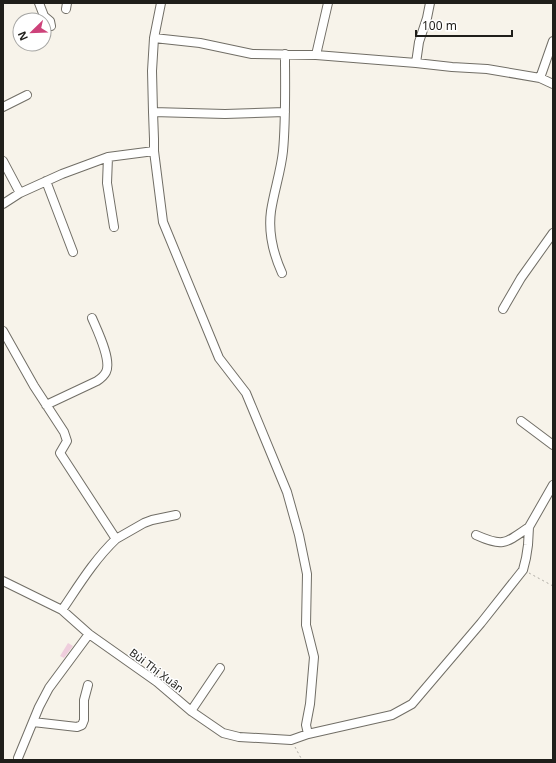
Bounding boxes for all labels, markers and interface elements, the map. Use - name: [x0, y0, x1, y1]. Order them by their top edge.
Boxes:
- north arrow: [12, 12, 52, 52]
- scale bar: [416, 12, 512, 38]
- text: 100 m: [422, 17, 457, 34]
- text: N: [14, 29, 31, 43]
- street label: Bùi Thị Xuân: [127, 645, 187, 695]

